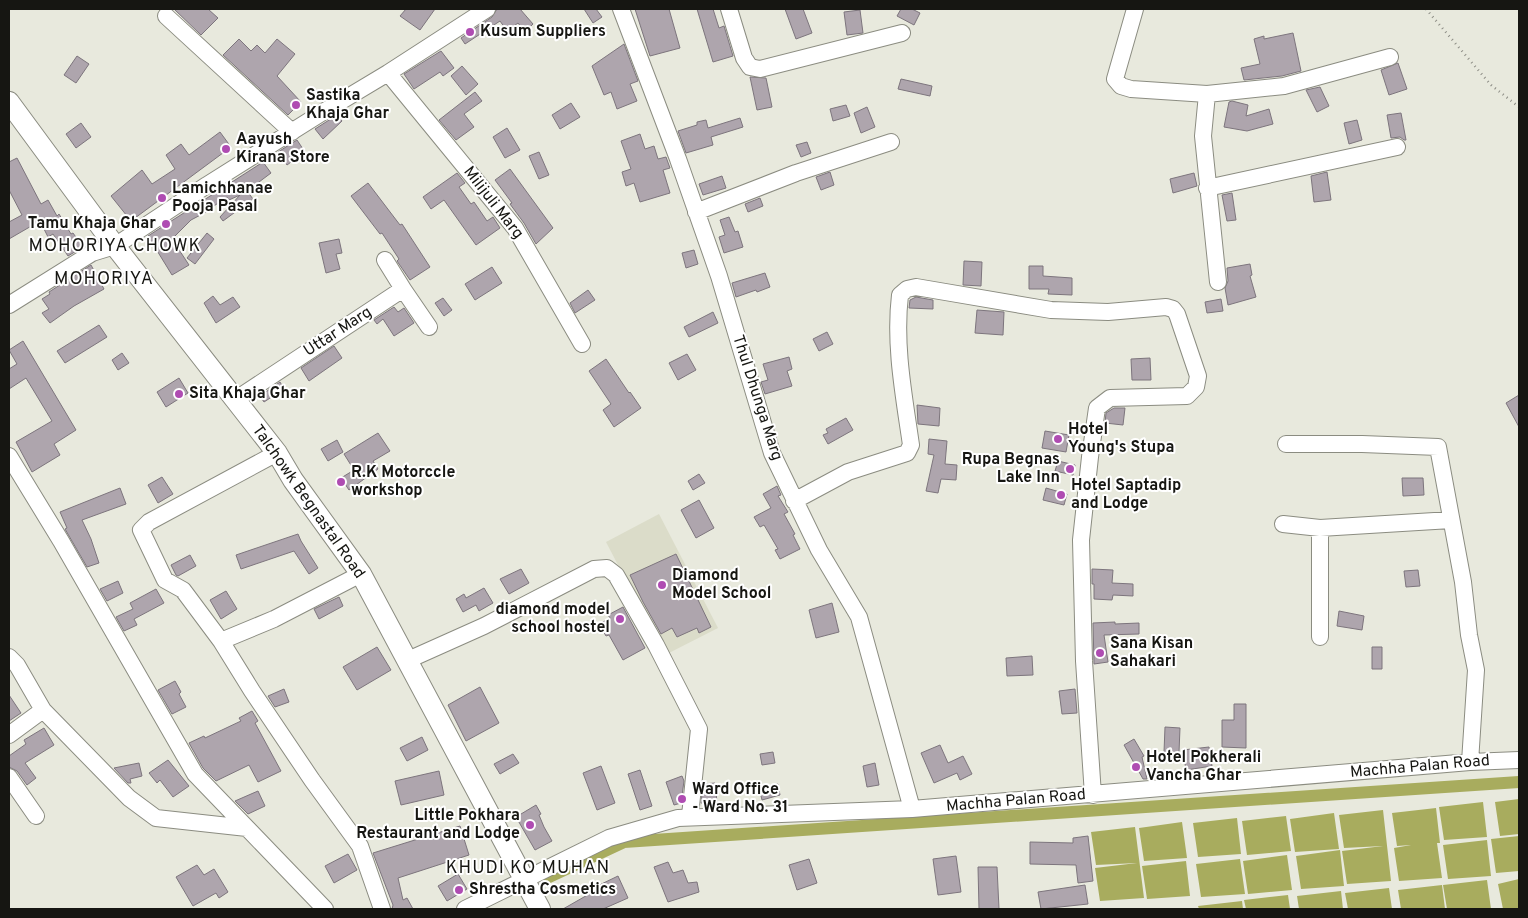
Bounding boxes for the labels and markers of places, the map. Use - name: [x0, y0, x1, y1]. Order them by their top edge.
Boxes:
- place label: Kusum Suppliers: [480, 22, 606, 42]
- marker: Kusum Suppliers: [464, 26, 476, 38]
- place label: Sastika Khaja Ghar: [306, 86, 390, 124]
- marker: Sastika Khaja Ghar: [290, 99, 302, 111]
- place label: Aayush Kirana Store: [236, 130, 330, 168]
- marker: Aayush Kirana Store: [220, 143, 232, 155]
- place label: Lamichhanae Pooja Pasal: [172, 179, 273, 217]
- marker: Lamichhanae Pooja Pasal: [156, 192, 168, 204]
- place label: Tamu Khaja Ghar: [28, 214, 156, 234]
- marker: Tamu Khaja Ghar: [160, 218, 172, 230]
- place label: Sita Khaja Ghar: [189, 384, 306, 404]
- marker: Sita Khaja Ghar: [173, 388, 185, 400]
- place label: Hotel Young's Stupa: [1068, 420, 1174, 458]
- marker: Hotel Young's Stupa: [1052, 433, 1064, 445]
- place label: Rupa Begnas Lake Inn: [962, 450, 1060, 488]
- place label: R.K Motorccle workshop: [351, 463, 455, 501]
- marker: Rupa Begnas Lake Inn: [1064, 463, 1076, 475]
- marker: R.K Motorccle workshop: [335, 476, 347, 488]
- place label: Hotel Saptadip and Lodge: [1071, 476, 1181, 514]
- marker: Hotel Saptadip and Lodge: [1055, 489, 1067, 501]
- place label: Diamond Model School: [672, 566, 772, 604]
- marker: Diamond Model School: [656, 579, 668, 591]
- place label: diamond model school hostel: [495, 600, 610, 638]
- marker: diamond model school hostel: [614, 613, 626, 625]
- place label: Sana Kisan Sahakari: [1110, 634, 1193, 672]
- marker: Sana Kisan Sahakari: [1094, 647, 1106, 659]
- place label: Hotel Pokherali Vancha Ghar: [1146, 748, 1261, 786]
- marker: Hotel Pokherali Vancha Ghar: [1130, 761, 1142, 773]
- place label: Ward Office - Ward No. 31: [692, 780, 788, 818]
- marker: Ward Office - Ward No. 31: [676, 793, 688, 805]
- place label: Little Pokhara Restaurant and Lodge: [356, 806, 520, 844]
- marker: Little Pokhara Restaurant and Lodge: [524, 819, 536, 831]
- place label: Shrestha Cosmetics: [469, 880, 616, 900]
- marker: Shrestha Cosmetics: [453, 884, 465, 896]

